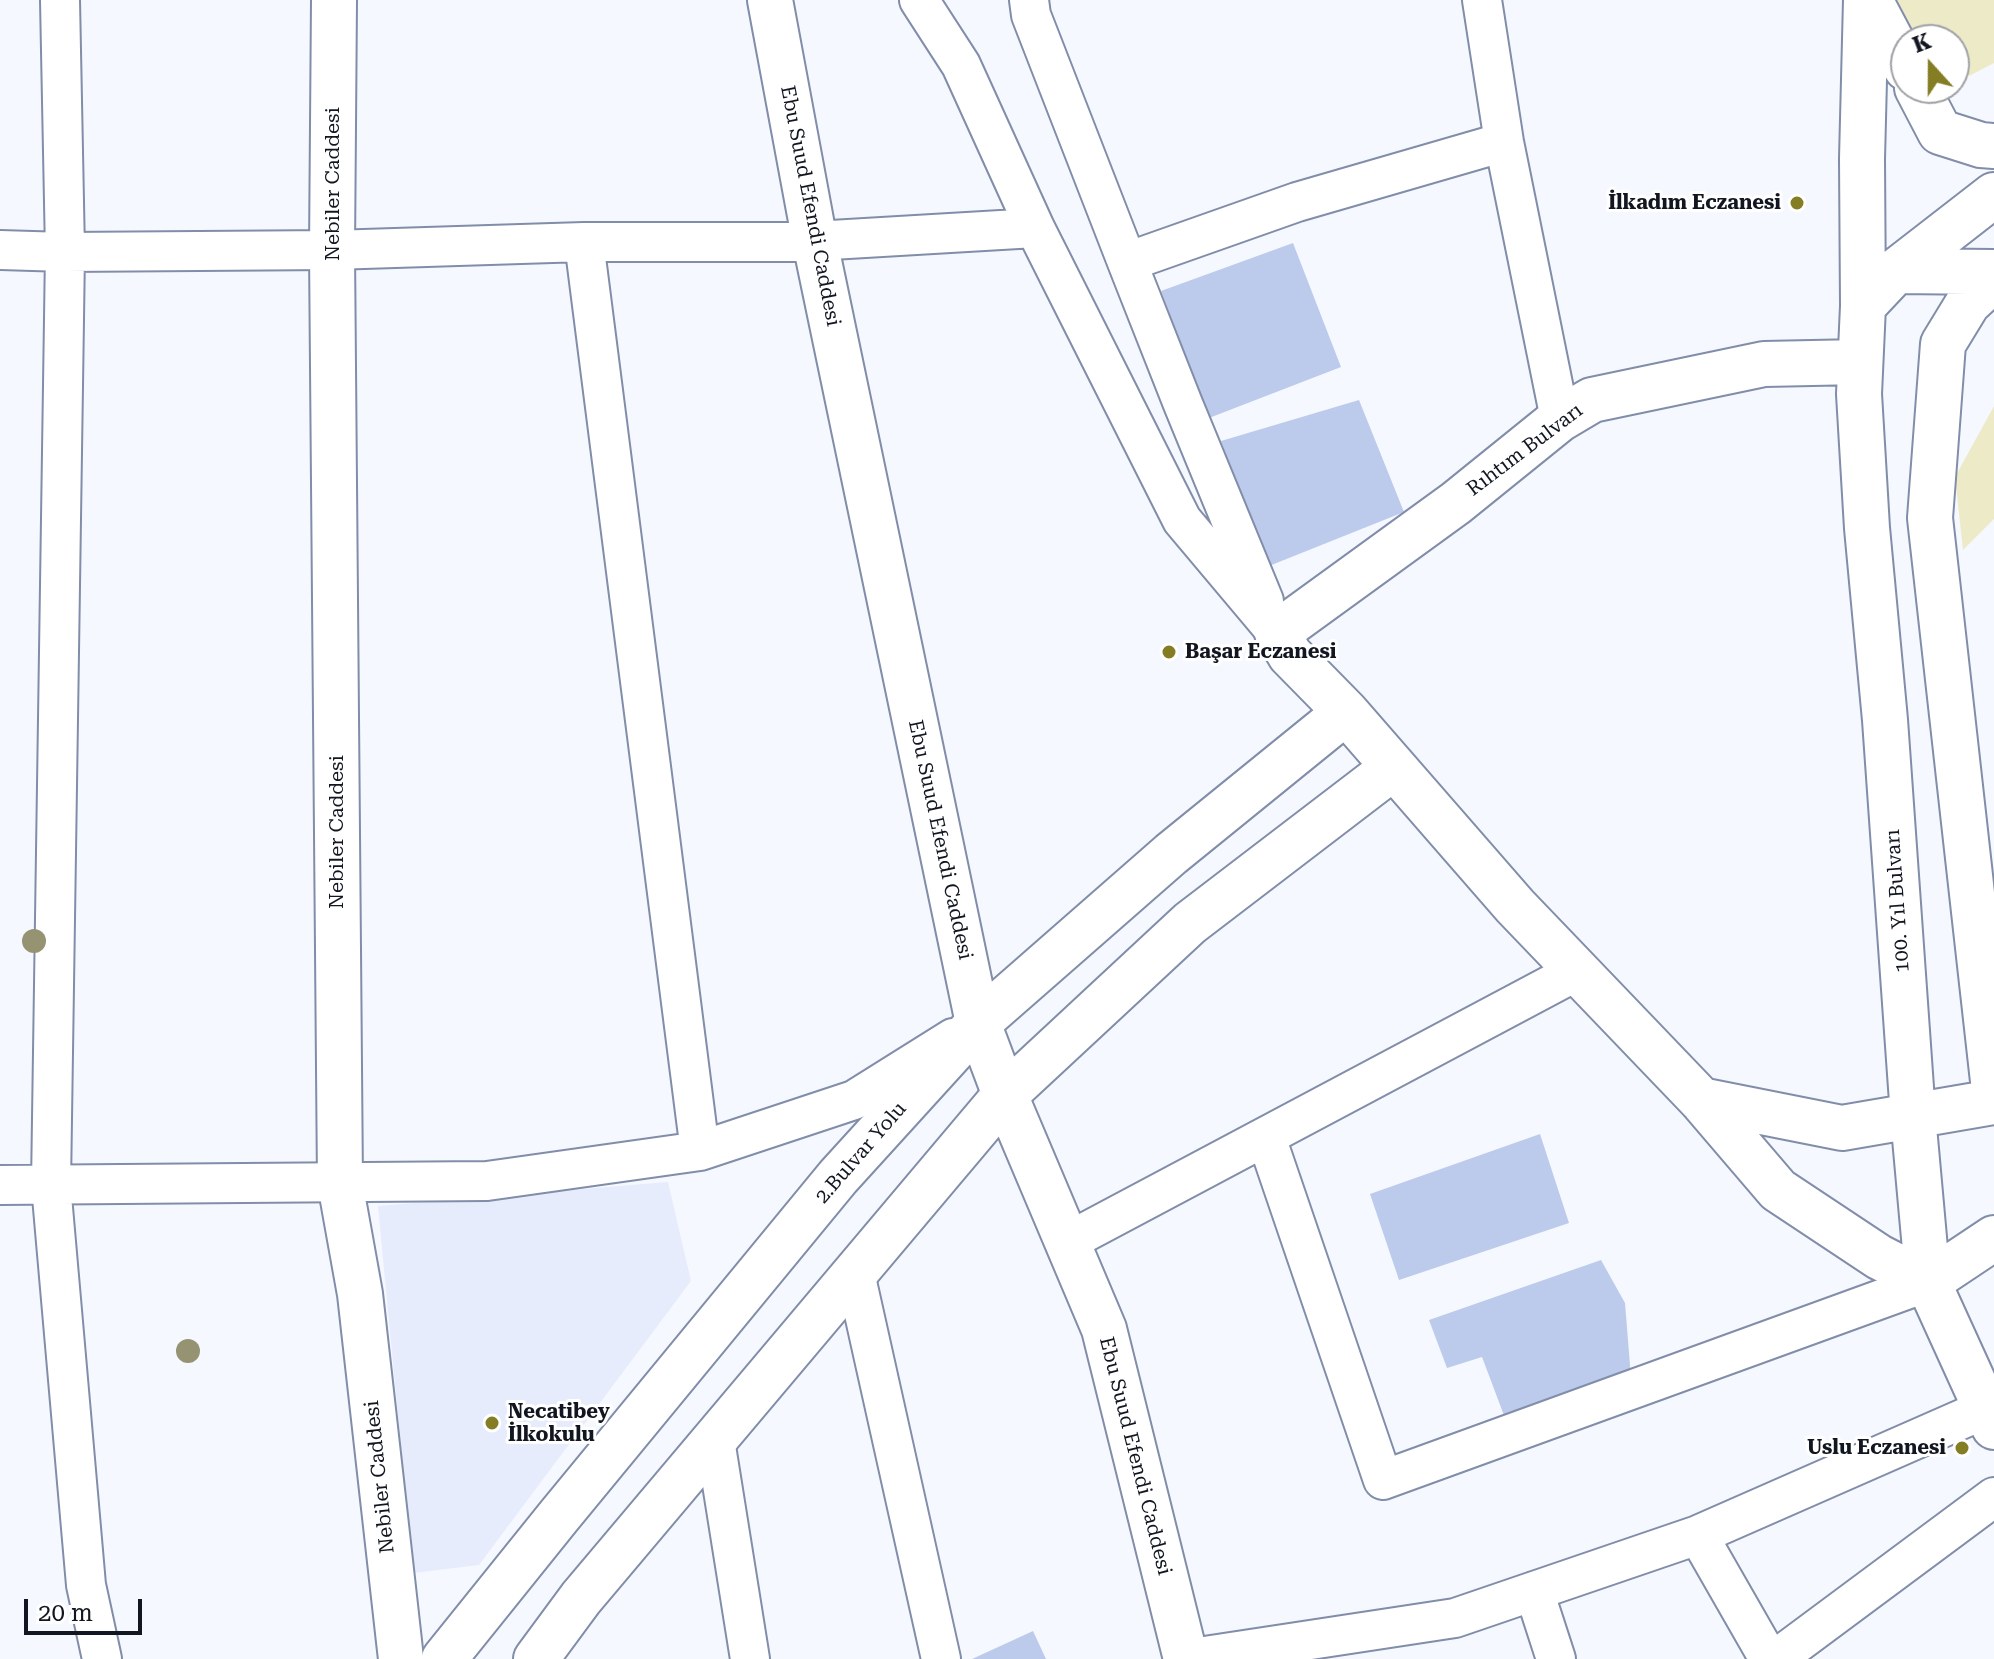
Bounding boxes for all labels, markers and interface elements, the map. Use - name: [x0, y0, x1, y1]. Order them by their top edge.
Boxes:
- north arrow: [1890, 24, 1970, 104]
- text: K: [1909, 28, 1934, 58]
- street label: Ebu Suud Efendi Caddesi: [775, 84, 845, 328]
- street label: Nebiler Caddesi: [321, 107, 345, 261]
- place label: İlkadım Eczanesi: [1608, 191, 1781, 215]
- marker: İlkadım Eczanesi: [1788, 194, 1806, 212]
- street label: Rıhtım Bulvarı: [1462, 399, 1588, 501]
- place label: Başar Eczanesi: [1185, 640, 1336, 664]
- marker: Başar Eczanesi: [1160, 643, 1178, 661]
- street label: Ebu Suud Efendi Caddesi: [903, 718, 977, 962]
- street label: Nebiler Caddesi: [325, 755, 349, 909]
- street label: 100. Yıl Bulvarı: [1881, 829, 1915, 973]
- street label: 2.Bulvar Yolu: [810, 1097, 912, 1209]
- street label: Ebu Suud Efendi Caddesi: [1094, 1334, 1176, 1578]
- street label: Nebiler Caddesi: [360, 1399, 400, 1555]
- place label: Necatibey İlkokulu: [508, 1400, 610, 1447]
- marker: Necatibey İlkokulu: [483, 1414, 501, 1432]
- place label: Uslu Eczanesi: [1807, 1436, 1946, 1460]
- marker: Uslu Eczanesi: [1953, 1439, 1971, 1457]
- scale bar: [28, 1583, 146, 1633]
- text: 20 m: [38, 1599, 93, 1627]

